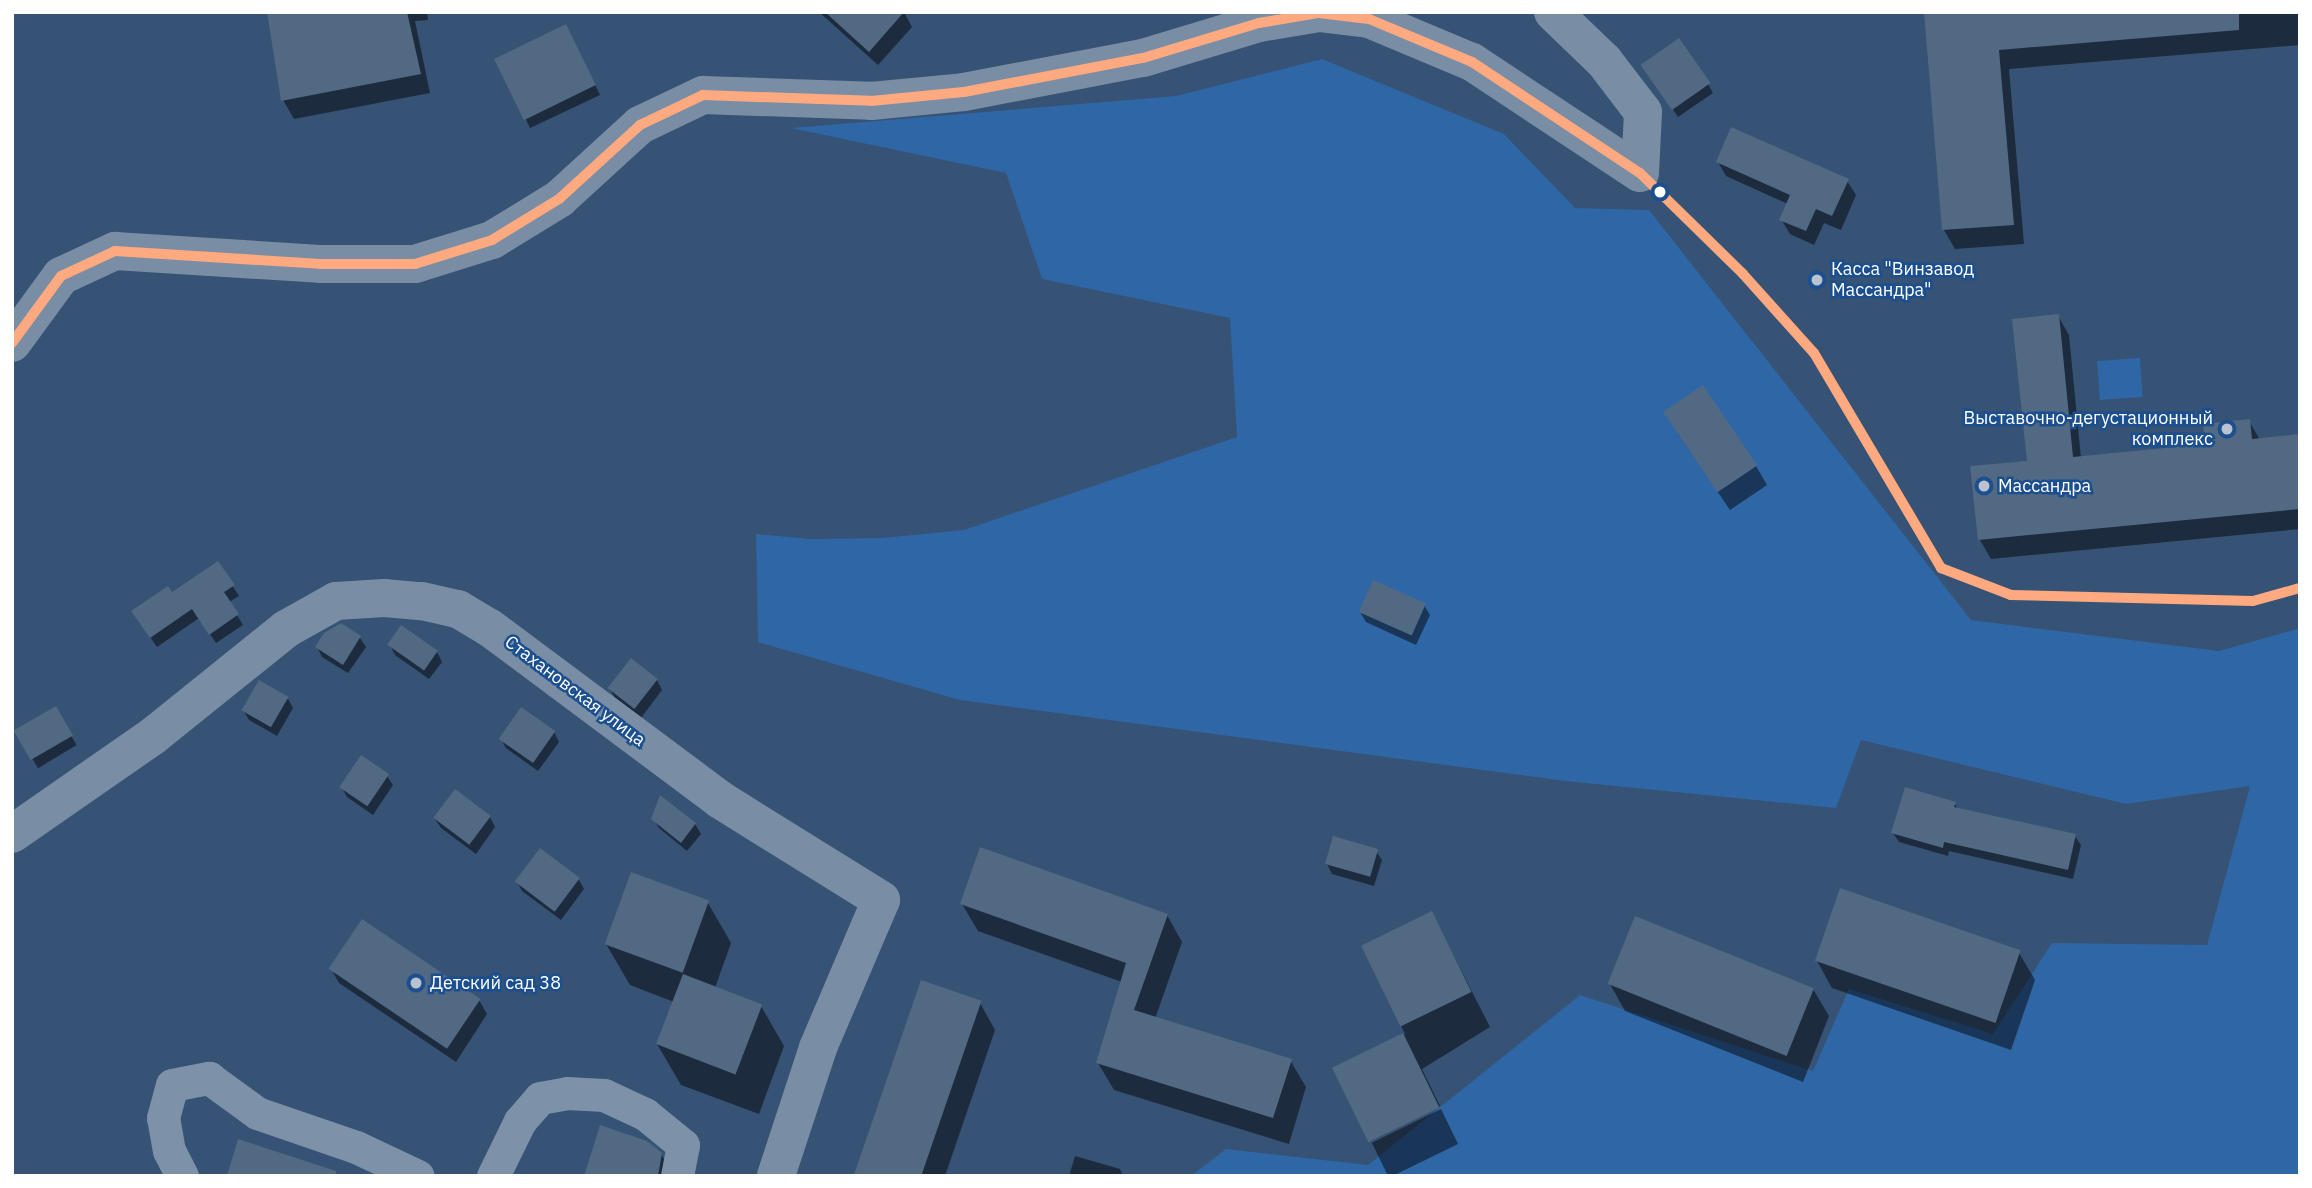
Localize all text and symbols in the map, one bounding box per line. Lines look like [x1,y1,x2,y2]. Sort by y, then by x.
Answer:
unlabelled marker [1653,185,1667,199]
place label: Касса "Винзавод Массандра" [1831,259,1974,302]
marker: Касса "Винзавод Массандра" [1809,272,1825,288]
place label: Выставочно-дегустационный комплекс [1963,408,2213,450]
marker: Выставочно-дегустационный комплекс [2219,421,2235,437]
place label: Массандра [1998,475,2091,497]
marker: Массандра [1976,478,1992,494]
street label: Стахановская улица [500,631,650,751]
place label: Детский сад 38 [430,972,561,994]
marker: Детский сад 38 [408,975,424,991]

